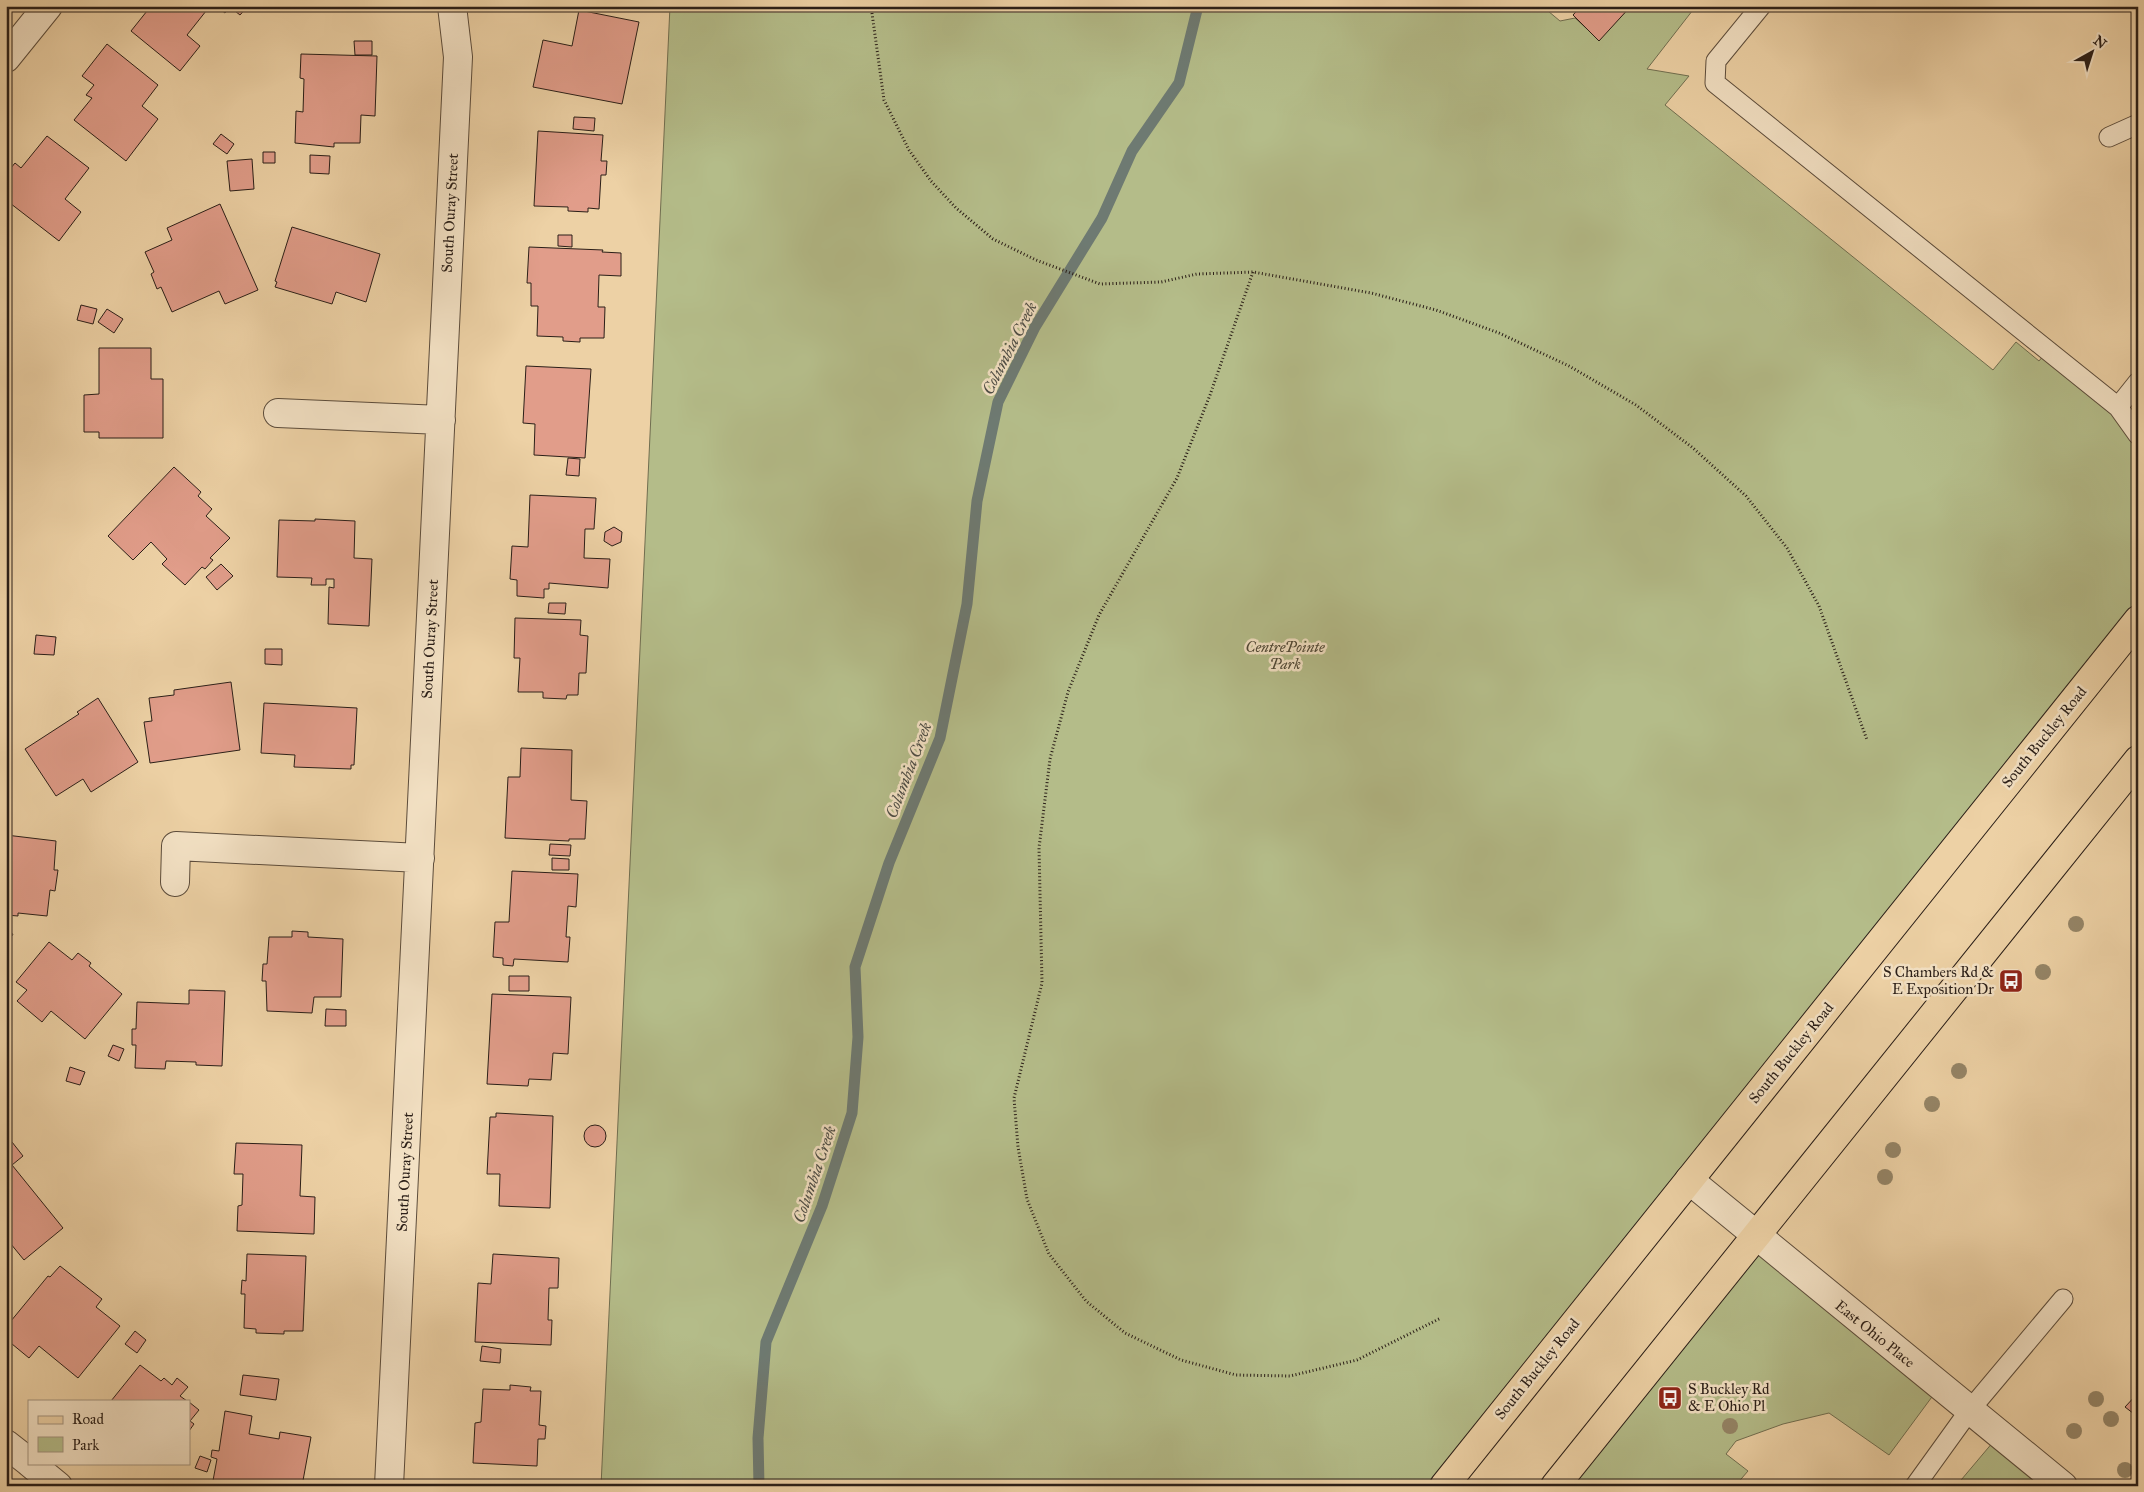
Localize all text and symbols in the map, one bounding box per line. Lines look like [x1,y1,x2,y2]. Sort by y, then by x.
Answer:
north arrow [2066,28,2116,78]
text: N [2090,32,2110,53]
street label: South Ouray Street [438,152,462,273]
water label: Columbia Creek [978,299,1041,398]
street label: South Ouray Street [418,578,442,699]
park label: CentrePointe Park [1246,638,1325,673]
street label: South Buckley Road [1998,682,2091,791]
water label: Columbia Creek [881,720,935,821]
place label: S Chambers Rd & E Exposition Dr [1883,963,1994,998]
bus stop icon: S Chambers Rd & E Exposition Dr [1998,968,2024,994]
street label: South Buckley Road [1745,998,1838,1107]
street label: South Ouray Street [393,1111,417,1232]
water label: Columbia Creek [789,1123,840,1225]
street label: East Ohio Place [1832,1296,1918,1372]
street label: South Buckley Road [1491,1314,1584,1423]
place label: S Buckley Rd & E Ohio Pl [1688,1380,1770,1415]
bus stop icon: S Buckley Rd & E Ohio Pl [1657,1385,1683,1411]
legend [28,1400,190,1464]
text: Road [72,1410,104,1428]
text: Park [72,1436,99,1454]

